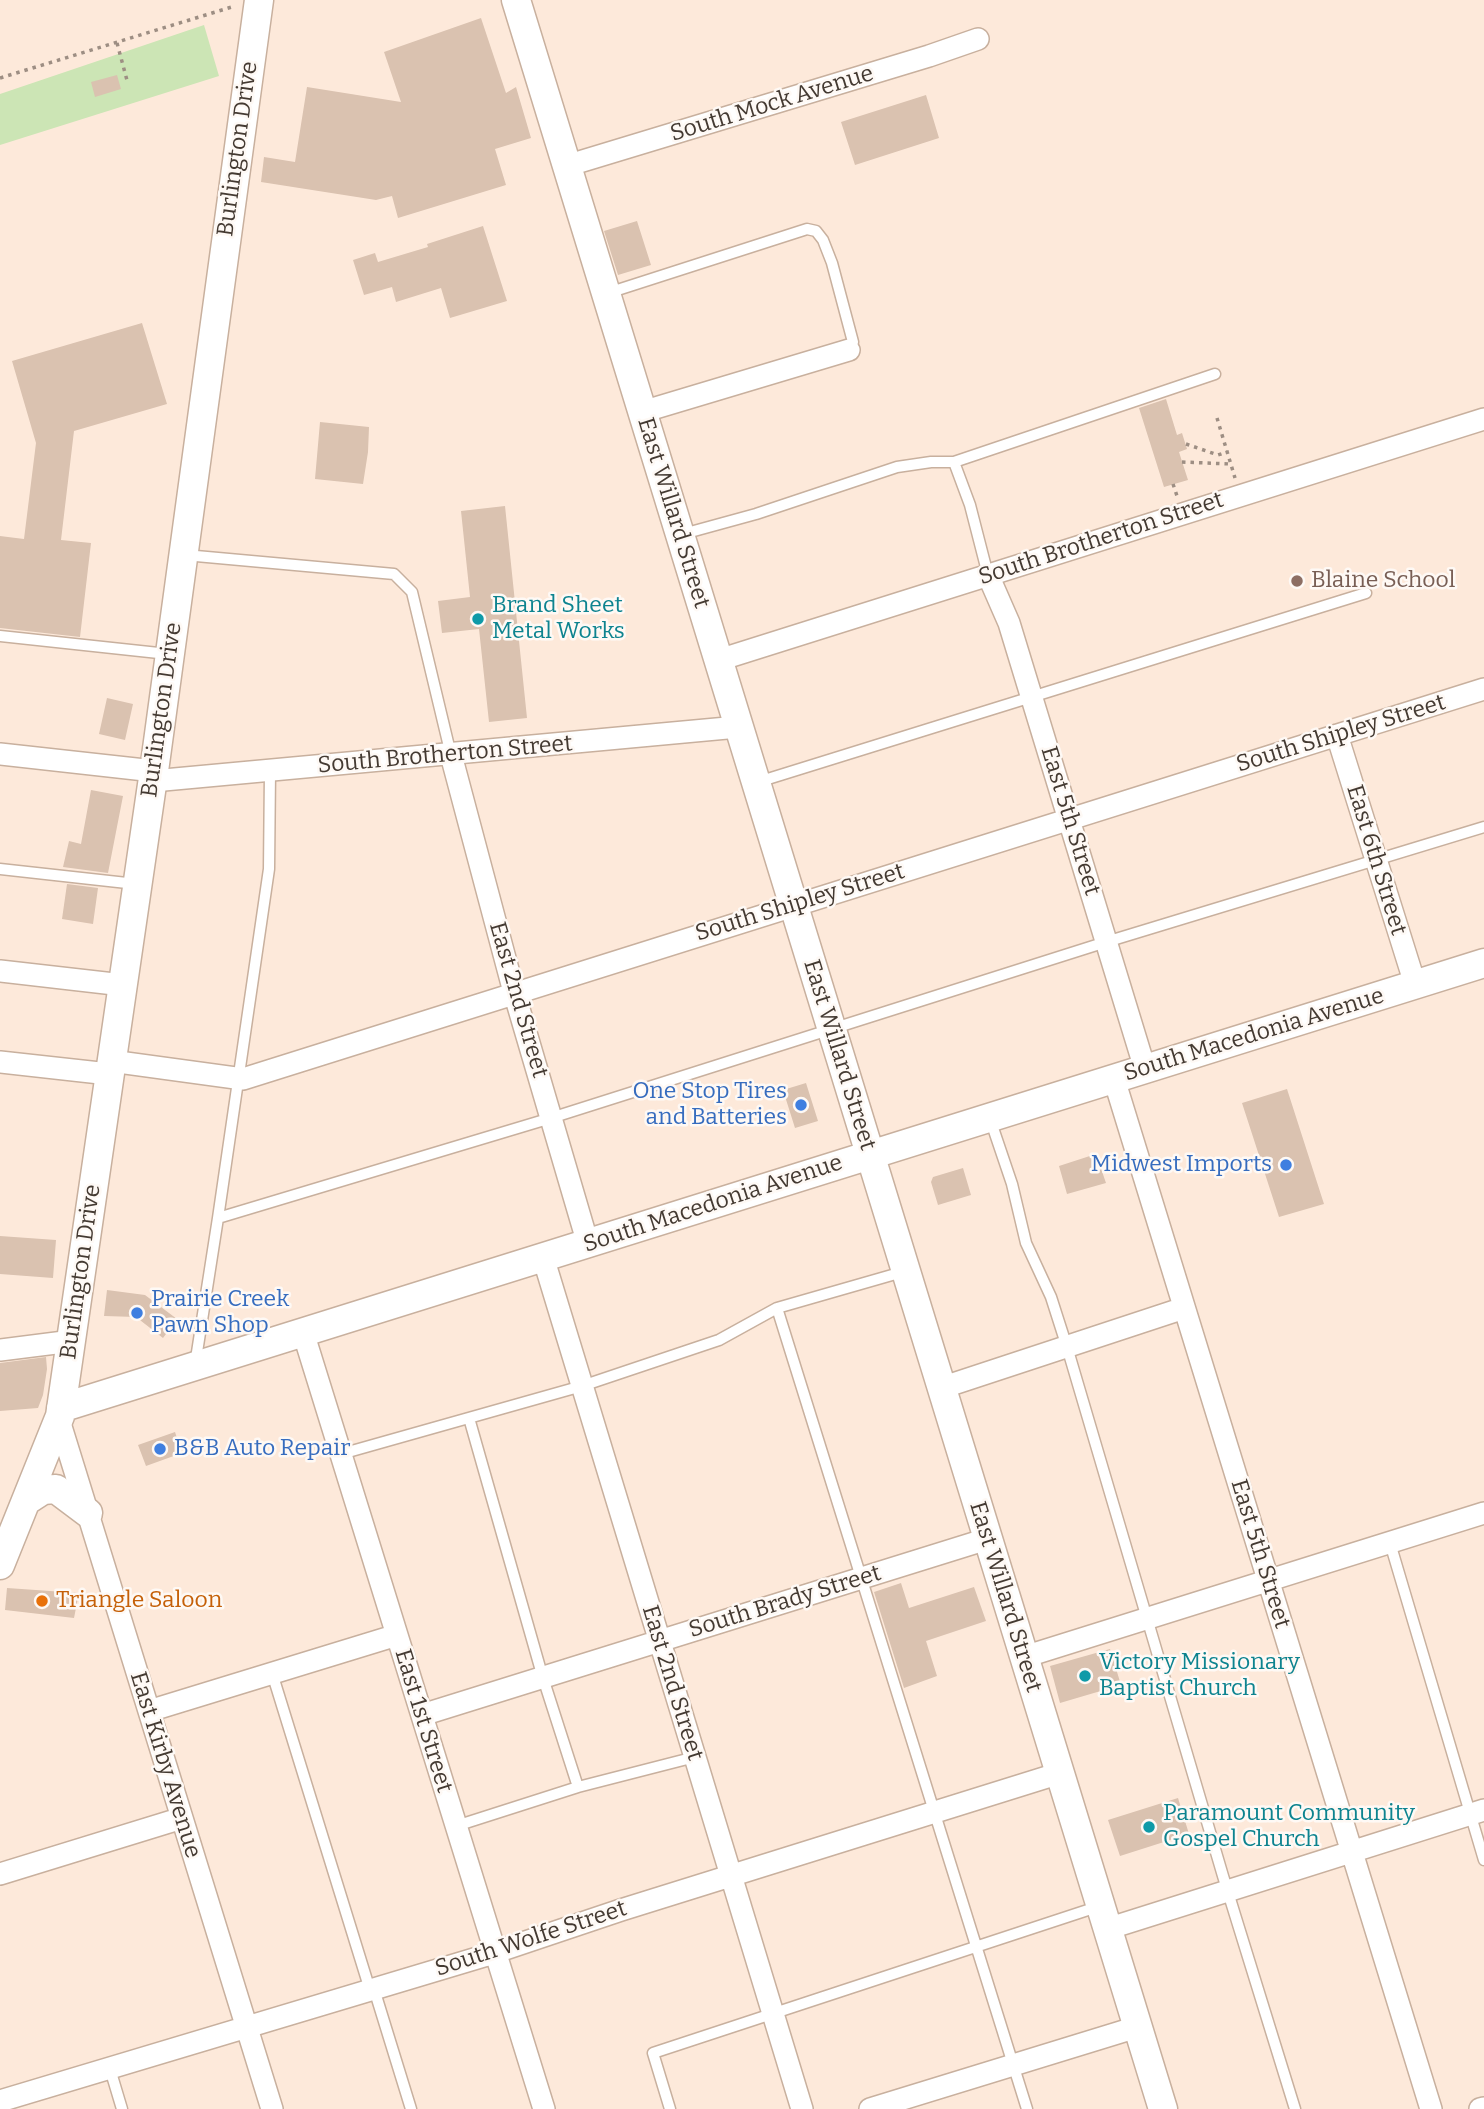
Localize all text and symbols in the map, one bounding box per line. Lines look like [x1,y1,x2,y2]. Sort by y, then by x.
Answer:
street label: Burlington Drive [212,60,264,238]
street label: South Mock Avenue [667,60,877,148]
street label: East Willard Street [631,414,715,612]
street label: South Brotherton Street [975,486,1227,592]
place label: Blaine School [1311,567,1455,595]
marker: Blaine School [1289,573,1305,589]
place label: Brand Sheet Metal Works [492,592,625,646]
marker: Brand Sheet Metal Works [470,611,486,627]
street label: Burlington Drive [136,621,188,799]
street label: South Shipley Street [1233,689,1449,779]
street label: South Brotherton Street [316,730,574,780]
street label: East 5th Street [1034,743,1106,899]
street label: East 6th Street [1340,781,1412,939]
street label: South Shipley Street [692,858,908,948]
street label: East 2nd Street [483,919,553,1081]
street label: East Willard Street [797,956,881,1154]
street label: South Macedonia Avenue [1121,982,1387,1088]
place label: One Stop Tires and Batteries [632,1078,787,1132]
marker: One Stop Tires and Batteries [793,1097,809,1113]
street label: South Macedonia Avenue [580,1149,846,1259]
place label: Midwest Imports [1091,1151,1272,1179]
marker: Midwest Imports [1278,1157,1294,1173]
street label: Burlington Drive [55,1183,107,1361]
place label: Prairie Creek Pawn Shop [151,1286,289,1340]
marker: Prairie Creek Pawn Shop [129,1305,145,1321]
place label: B&B Auto Repair [174,1435,350,1463]
marker: B&B Auto Repair [152,1441,168,1457]
street label: East 5th Street [1224,1476,1296,1632]
street label: East Willard Street [963,1498,1047,1696]
street label: South Brady Street [686,1560,884,1644]
place label: Triangle Saloon [56,1587,222,1615]
marker: Triangle Saloon [34,1593,50,1609]
street label: East 2nd Street [635,1602,709,1764]
street label: East 1st Street [388,1646,458,1796]
place label: Victory Missionary Baptist Church [1099,1649,1300,1703]
marker: Victory Missionary Baptist Church [1077,1668,1093,1684]
street label: East Kirby Avenue [124,1669,206,1861]
place label: Paramount Community Gospel Church [1163,1800,1415,1854]
marker: Paramount Community Gospel Church [1141,1819,1157,1835]
street label: South Wolfe Street [432,1895,630,1983]

